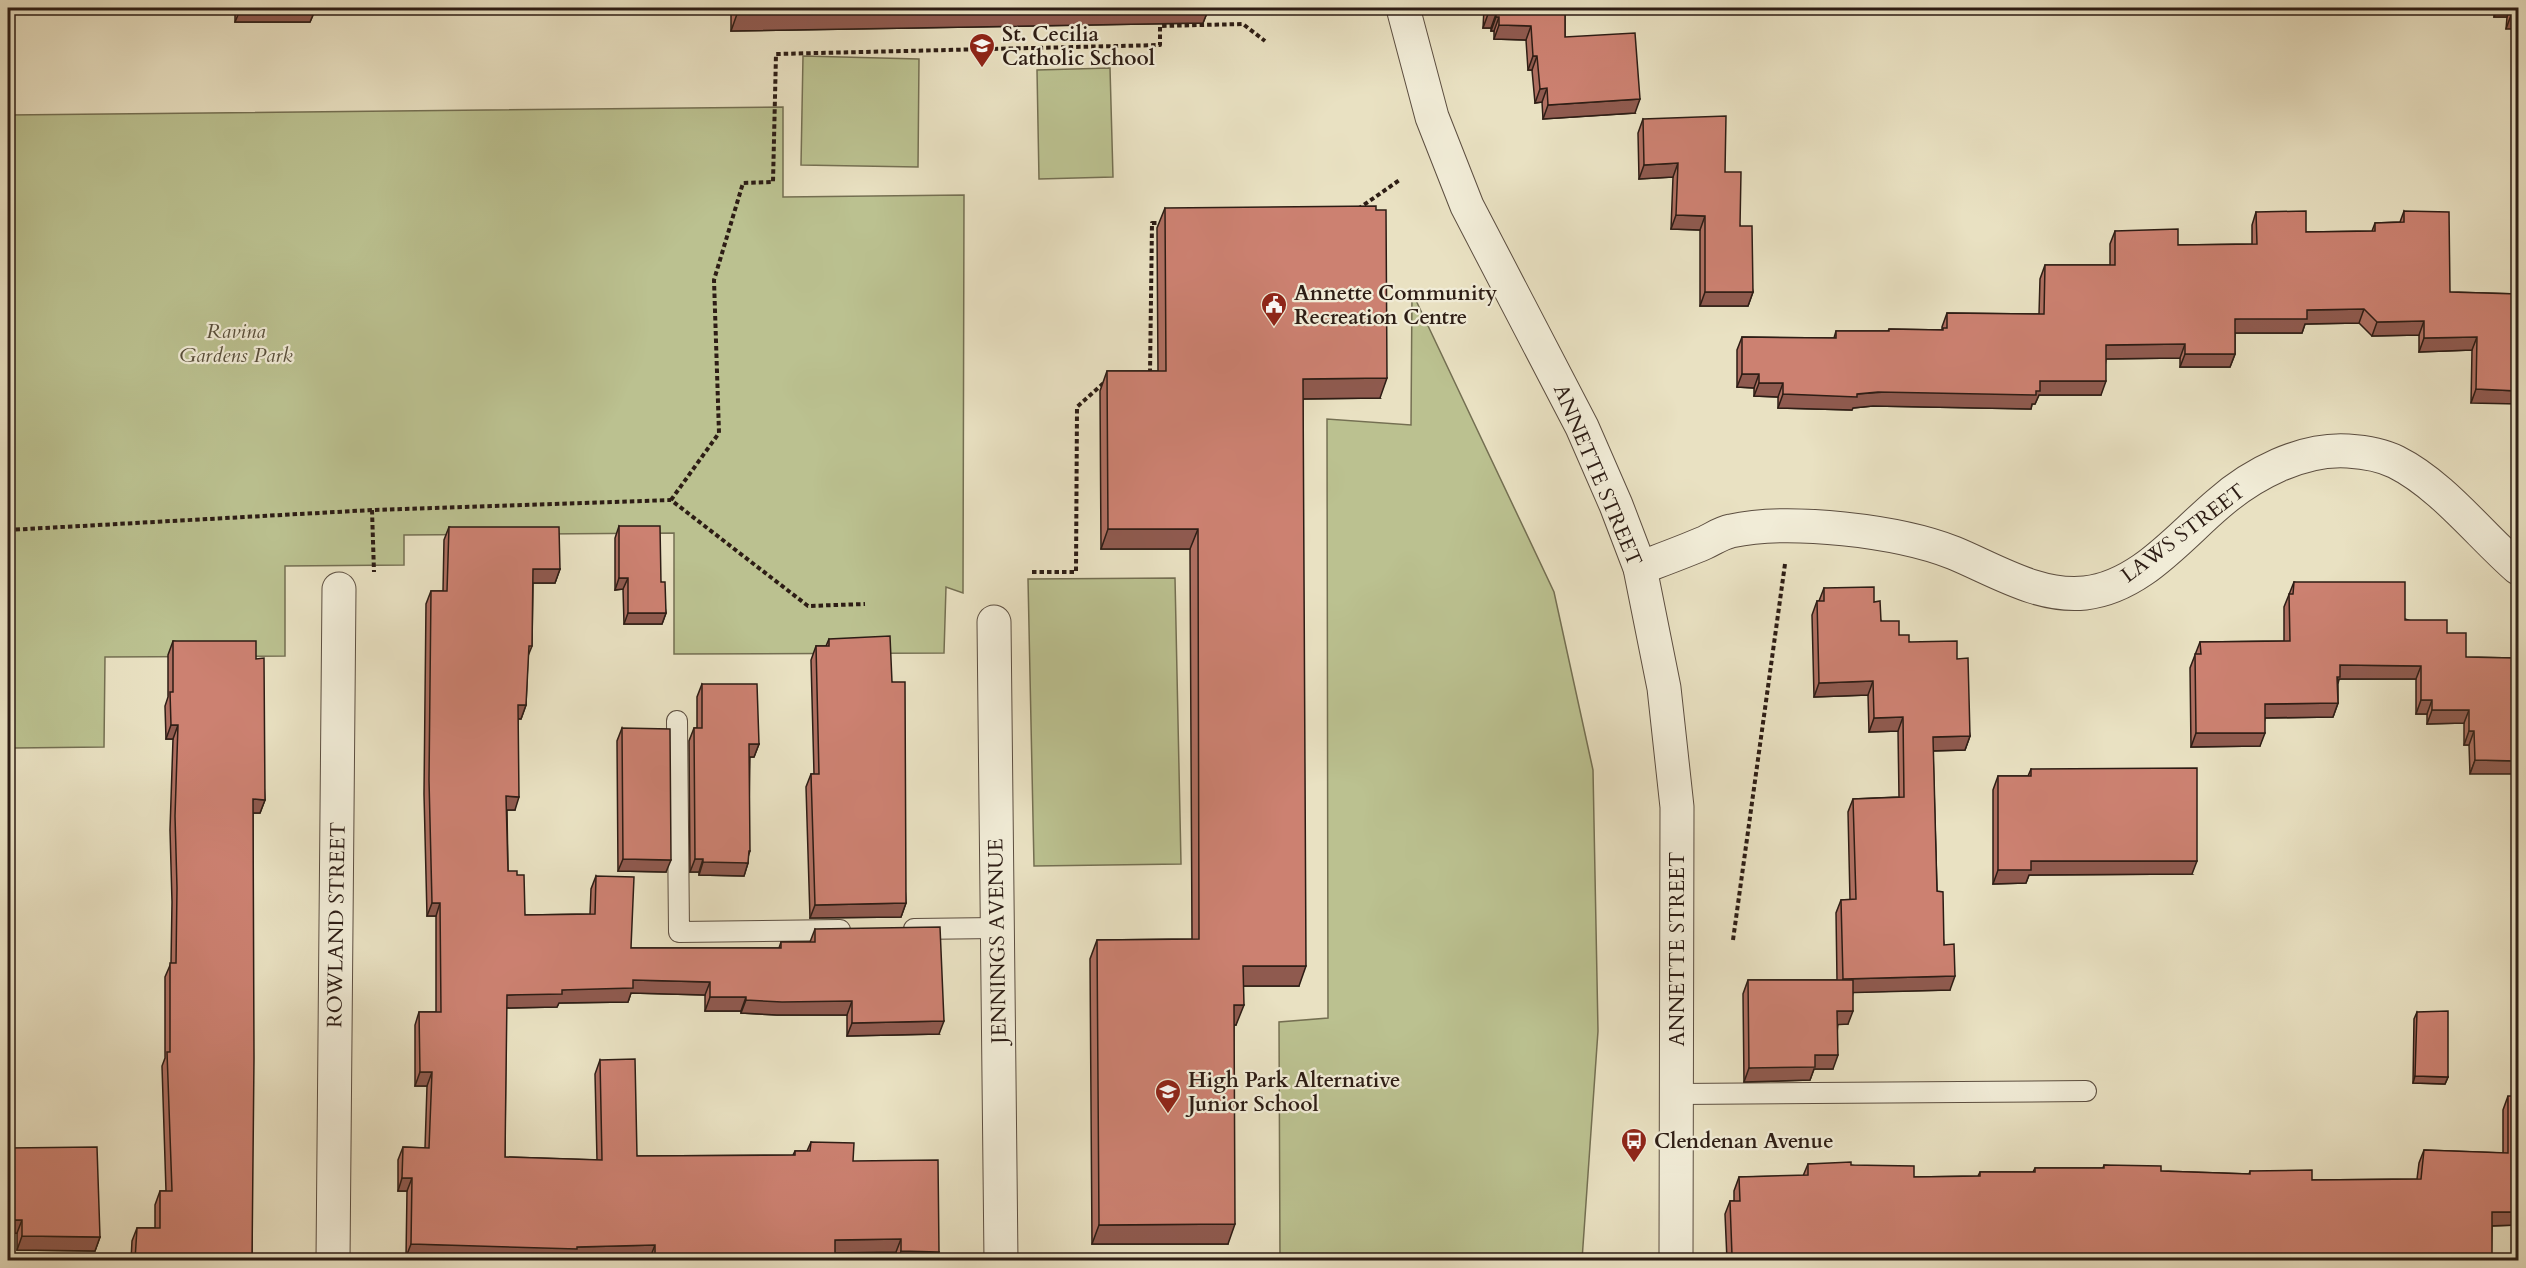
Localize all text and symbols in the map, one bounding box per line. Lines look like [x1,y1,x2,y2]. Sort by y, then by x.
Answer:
place label: St. Cecilia Catholic School [1002,20,1155,73]
school or university icon: St. Cecilia Catholic School [967,31,997,69]
place label: Annette Community Recreation Centre [1294,279,1497,332]
public building icon: Annette Community Recreation Centre [1259,290,1289,328]
park label: Ravina Gardens Park [179,317,293,370]
street label: ANNETTE STREET [1546,380,1649,571]
street label: LAWS STREET [2115,477,2251,590]
street label: ROWLAND STREET [320,822,353,1028]
street label: JENNINGS AVENUE [981,838,1014,1047]
street label: ANNETTE STREET [1663,852,1692,1046]
place label: High Park Alternative Junior School [1185,1066,1400,1119]
school or university icon: High Park Alternative Junior School [1153,1077,1183,1115]
bus stop icon: Clendenan Avenue [1619,1126,1649,1164]
place label: Clendenan Avenue [1654,1127,1834,1156]

